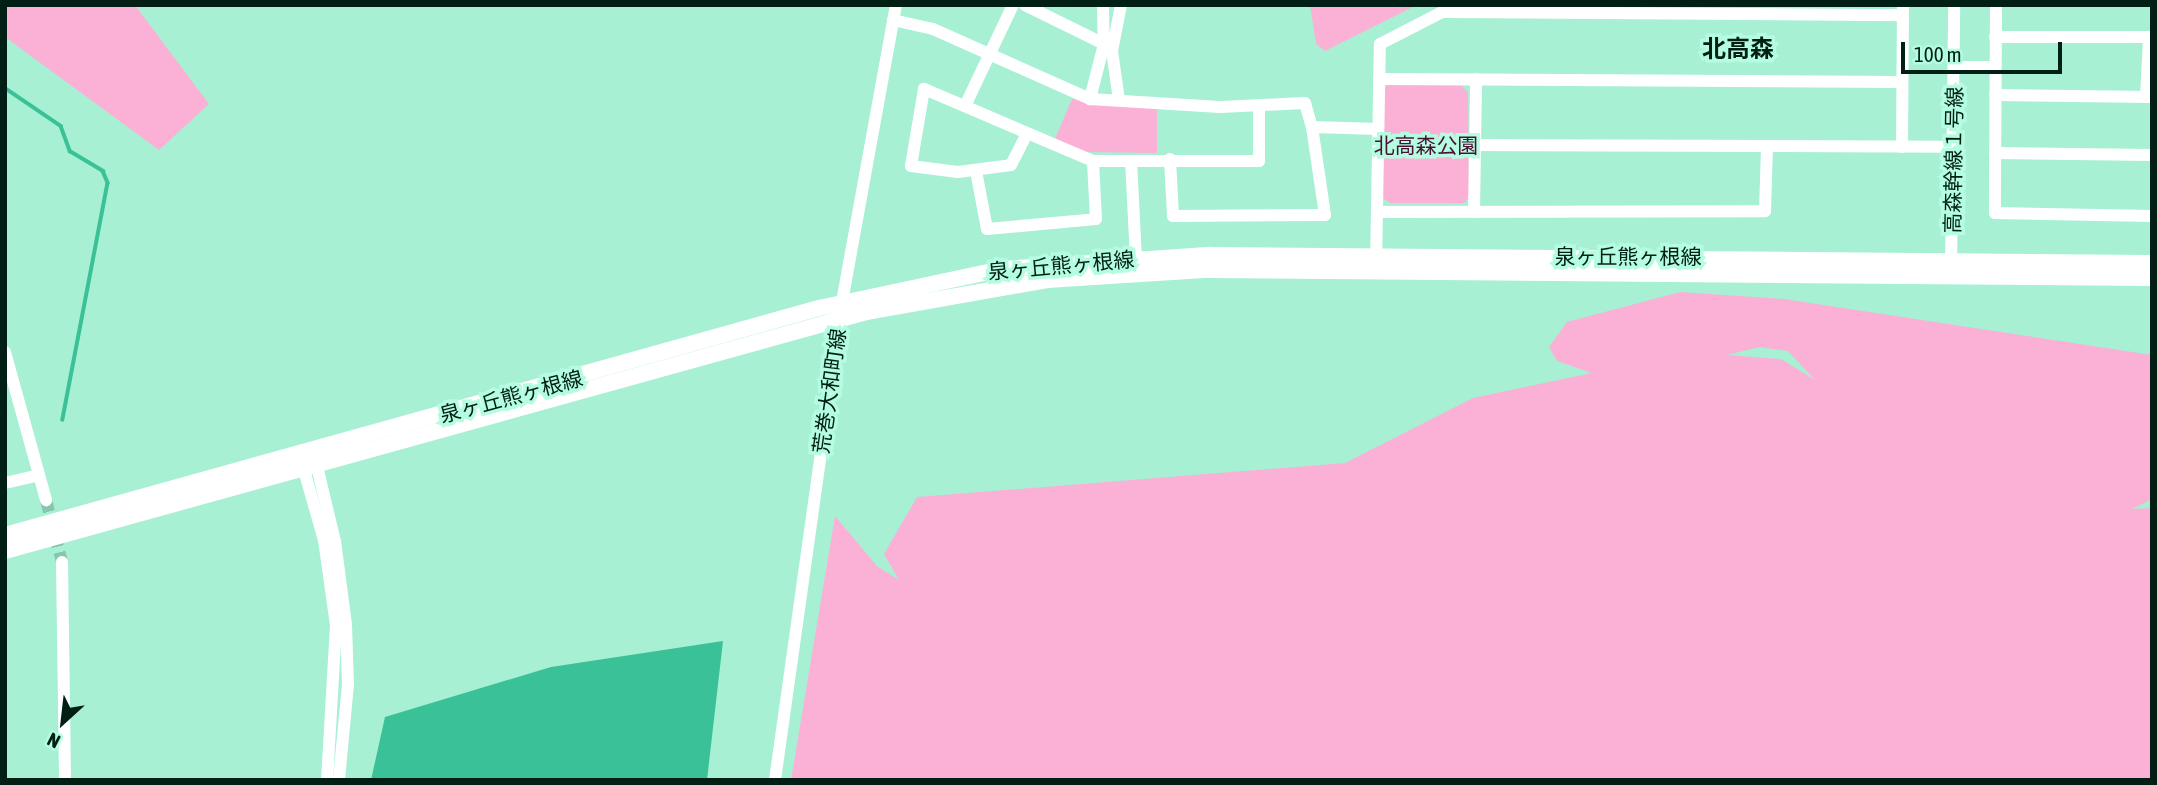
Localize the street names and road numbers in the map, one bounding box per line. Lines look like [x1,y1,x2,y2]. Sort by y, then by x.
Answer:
street label: 高森幹線１号線 [1939,86,1967,234]
street label: 泉ヶ丘熊ヶ根線 [1555,243,1701,269]
street label: 泉ヶ丘熊ヶ根線 [987,246,1135,284]
street label: 荒巻大和町線 [808,327,850,455]
street label: 泉ヶ丘熊ヶ根線 [437,365,585,427]

